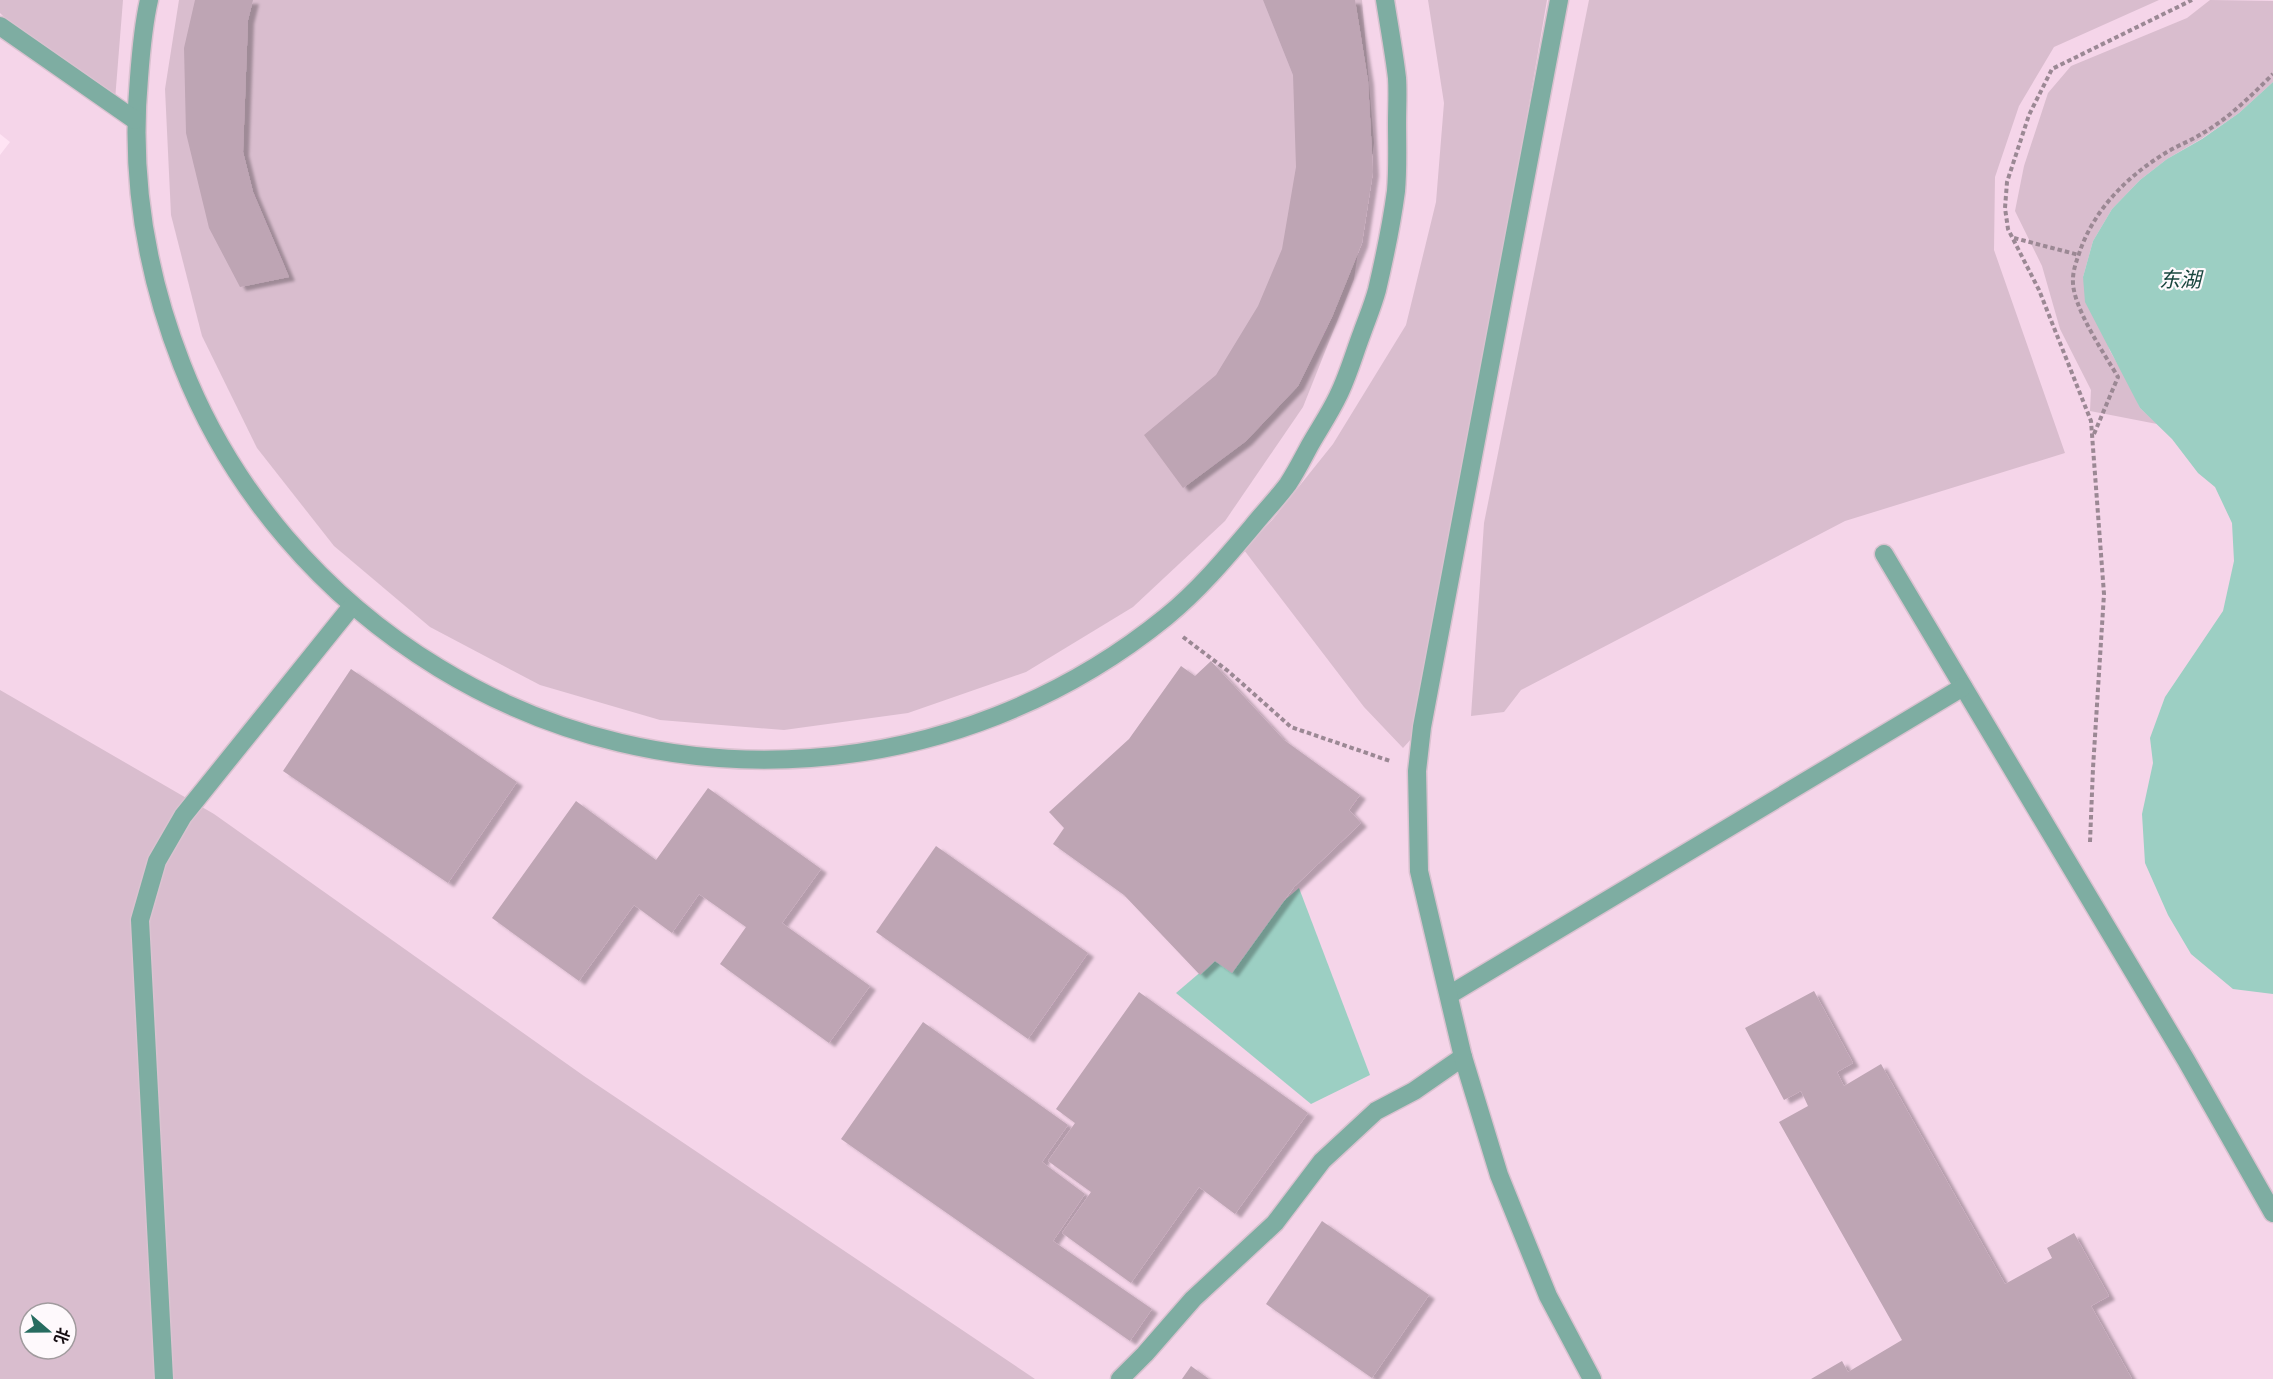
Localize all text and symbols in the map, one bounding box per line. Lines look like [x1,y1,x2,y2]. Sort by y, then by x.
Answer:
water label: 东湖 [2159,267,2204,291]
north arrow [18,1301,78,1361]
text: 北 [51,1326,73,1347]

